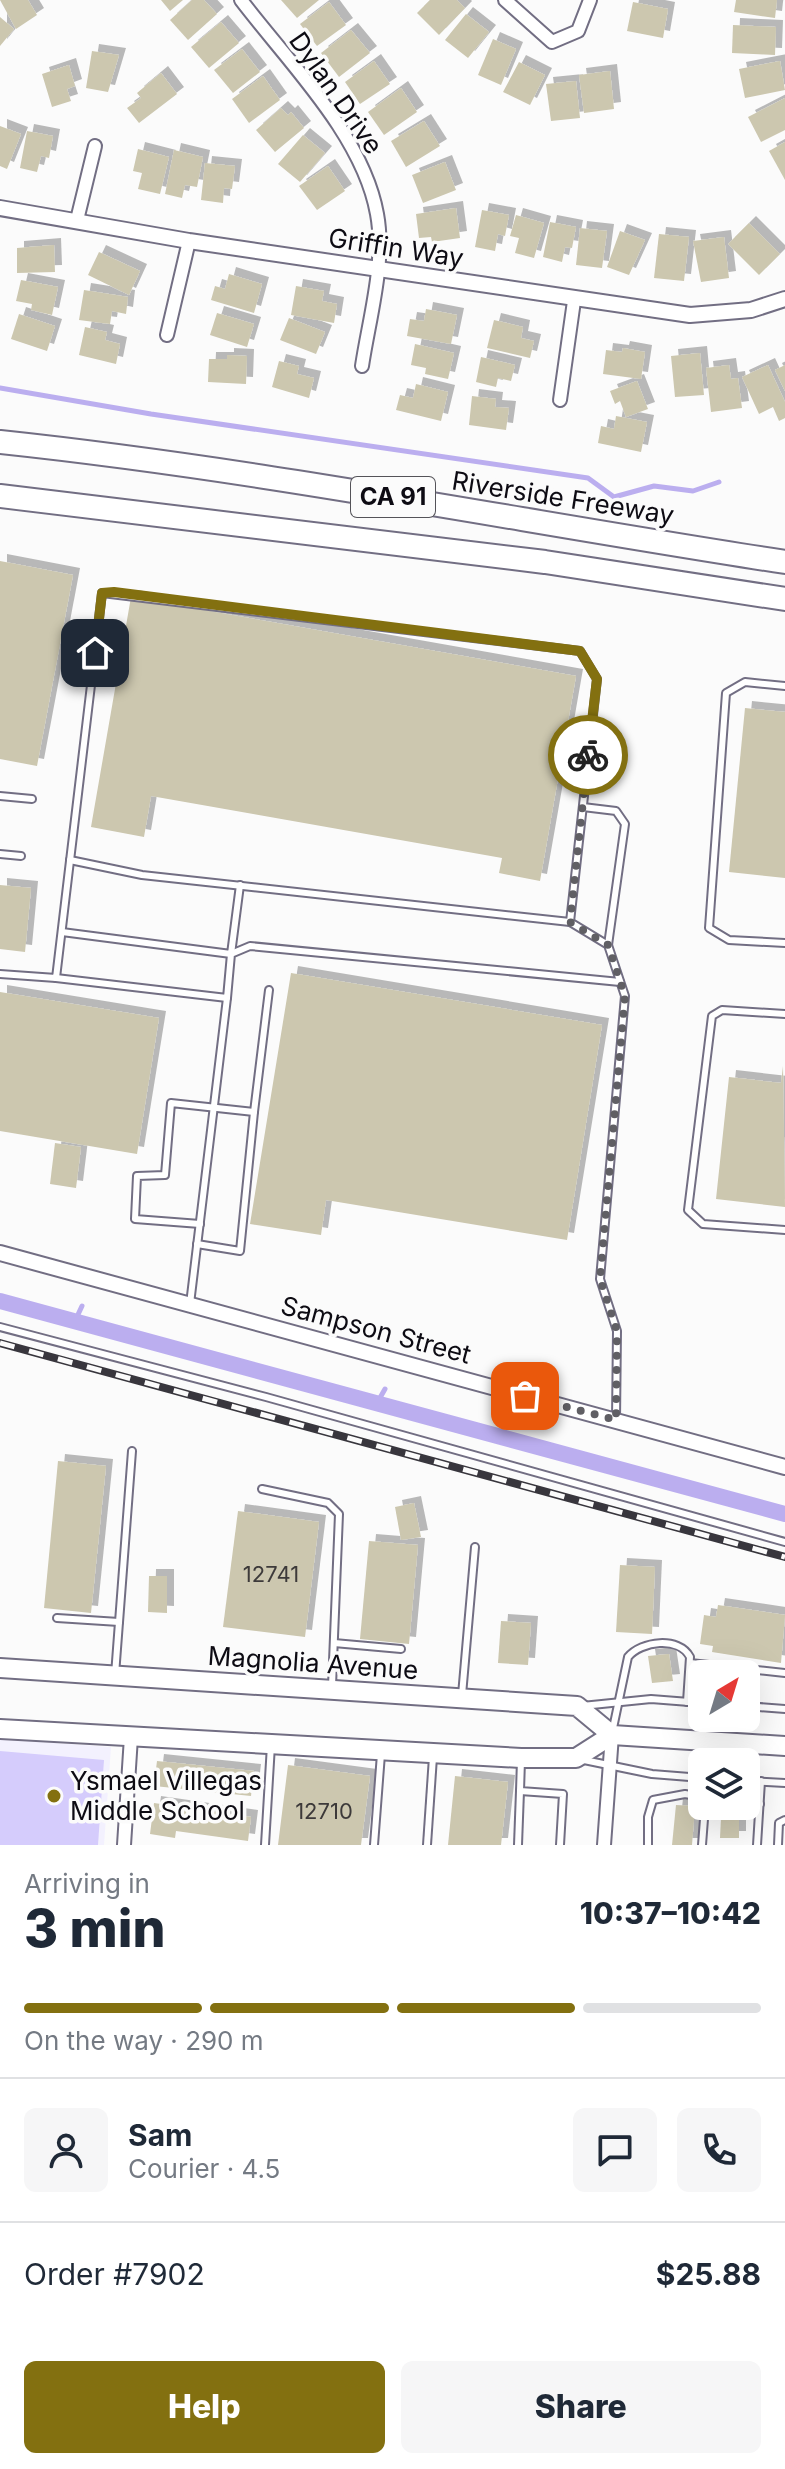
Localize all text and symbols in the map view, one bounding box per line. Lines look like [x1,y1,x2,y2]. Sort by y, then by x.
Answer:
street label: Dylan Drive [283,26,390,160]
street label: Griffin Way [326,222,466,273]
street label: Riverside Freeway [450,465,676,530]
road number: CA 91 [351,477,435,517]
pin [61,619,129,687]
icon: home [73,631,117,675]
courier [548,715,628,795]
icon: bike [566,733,610,777]
street label: Sampson Street [278,1289,474,1370]
pin [491,1362,559,1430]
icon: bag [503,1374,547,1418]
house number: 12741 [243,1561,299,1587]
street label: Magnolia Avenue [207,1640,419,1685]
north arrow [688,1660,760,1732]
map controls [688,1660,760,1820]
button: layers [688,1748,760,1820]
place label: Ysmael Villegas Middle School [70,1765,262,1826]
marker: Ysmael Villegas Middle School [45,1787,63,1805]
house number: 12710 [295,1798,353,1824]
text: Arriving in [24,1868,150,1899]
text: 10:37–10:42 [580,1895,761,1931]
text: 3 min [24,1897,166,1960]
text: On the way · 290 m [24,2025,264,2056]
button: person [24,2108,108,2192]
button: chat [573,2108,657,2192]
button: phone [677,2108,761,2192]
text: Sam [128,2117,192,2153]
text: Courier · 4.5 [128,2153,280,2184]
text: Order #7902 [24,2256,205,2292]
text: $25.88 [656,2256,761,2292]
button: Help [24,2361,385,2453]
button: Share [401,2361,761,2453]

